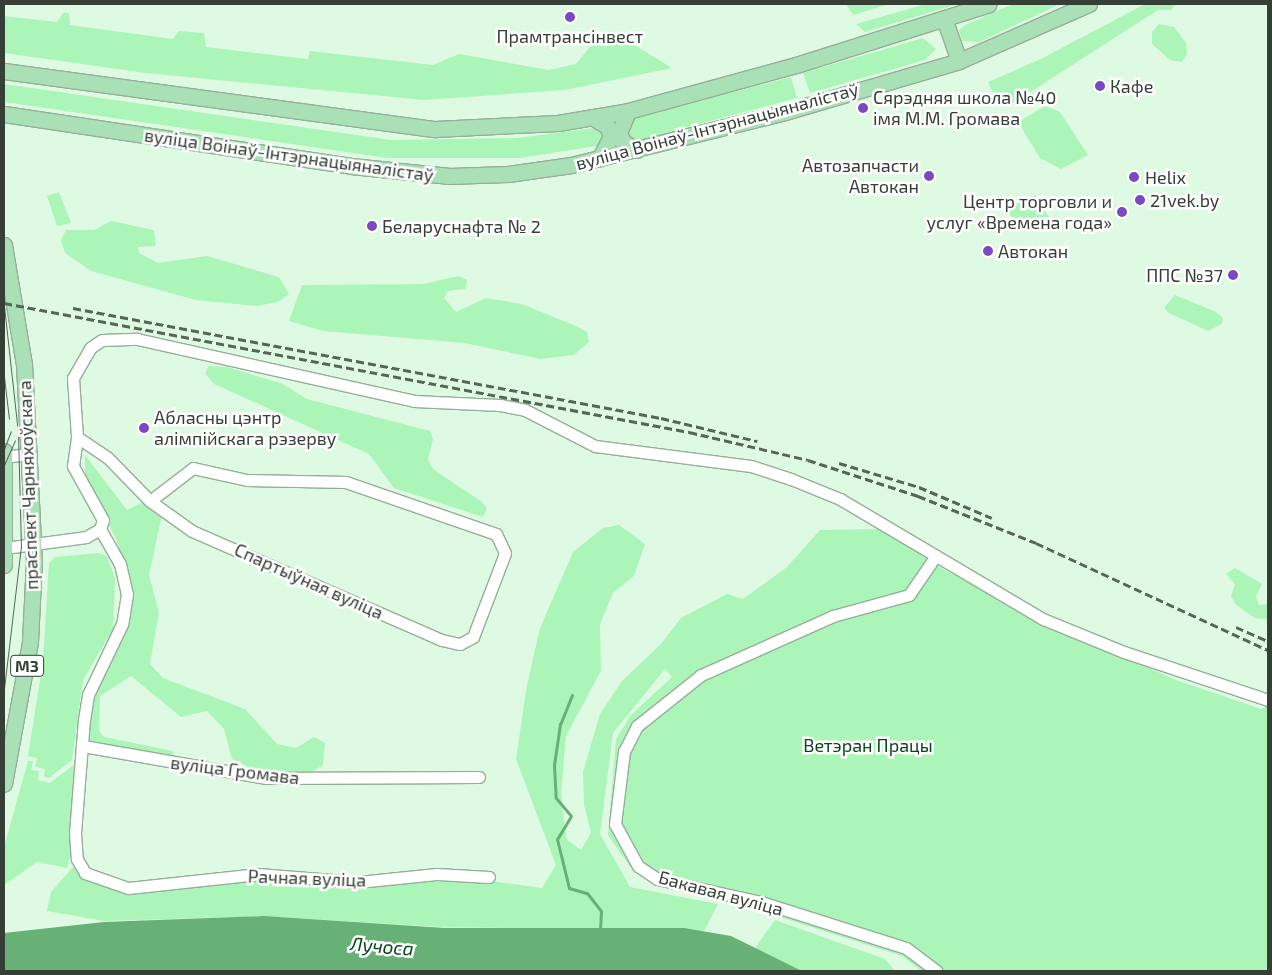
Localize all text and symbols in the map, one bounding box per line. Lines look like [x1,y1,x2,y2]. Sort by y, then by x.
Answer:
marker: Прамтрансінвест [564,11,576,23]
place label: Прамтрансінвест [497,25,643,47]
place label: Кафе [1110,75,1153,97]
street label: вуліца Воінаў-Інтэрнацыяналістаў [573,78,861,174]
marker: Кафе [1094,80,1106,92]
place label: Сярэдняя школа №40 імя М.М. Громава [873,87,1056,130]
marker: Сярэдняя школа №40 імя М.М. Громава [857,102,869,114]
street label: вуліца Воінаў-Інтэрнацыяналістаў [143,124,435,186]
place label: Автозапчасти Автокан [802,155,919,198]
place label: Helix [1145,166,1186,188]
marker: Автозапчасти Автокан [923,170,935,182]
marker: Helix [1127,170,1141,184]
place label: 21vek.by [1150,189,1219,211]
place label: Центр торговли и услуг «Времена года» [927,191,1112,233]
marker: 21vek.by [1134,194,1146,206]
marker: Центр торговли и услуг «Времена года» [1116,206,1128,218]
place label: Беларуснафта № 2 [382,215,541,237]
marker: Беларуснафта № 2 [366,220,378,232]
place label: Автокан [998,240,1068,262]
marker: Автокан [982,245,994,257]
place label: ППС №37 [1146,264,1223,286]
marker: ППС №37 [1227,269,1239,281]
street label: праспект Чарняхоўскага [14,380,42,590]
place label: Абласны цэнтр алімпійскага рэзерву [154,407,336,449]
marker: Абласны цэнтр алімпійскага рэзерву [138,422,150,434]
street label: Спартыўная вуліца [231,538,387,624]
road number: М3 [10,652,44,679]
park label: Ветэран Працы [803,734,933,756]
street label: вуліца Громава [169,751,301,789]
street label: Рачная вуліца [247,865,367,891]
street label: Бакавая вуліца [656,866,786,920]
water label: Лучоса [349,932,415,960]

